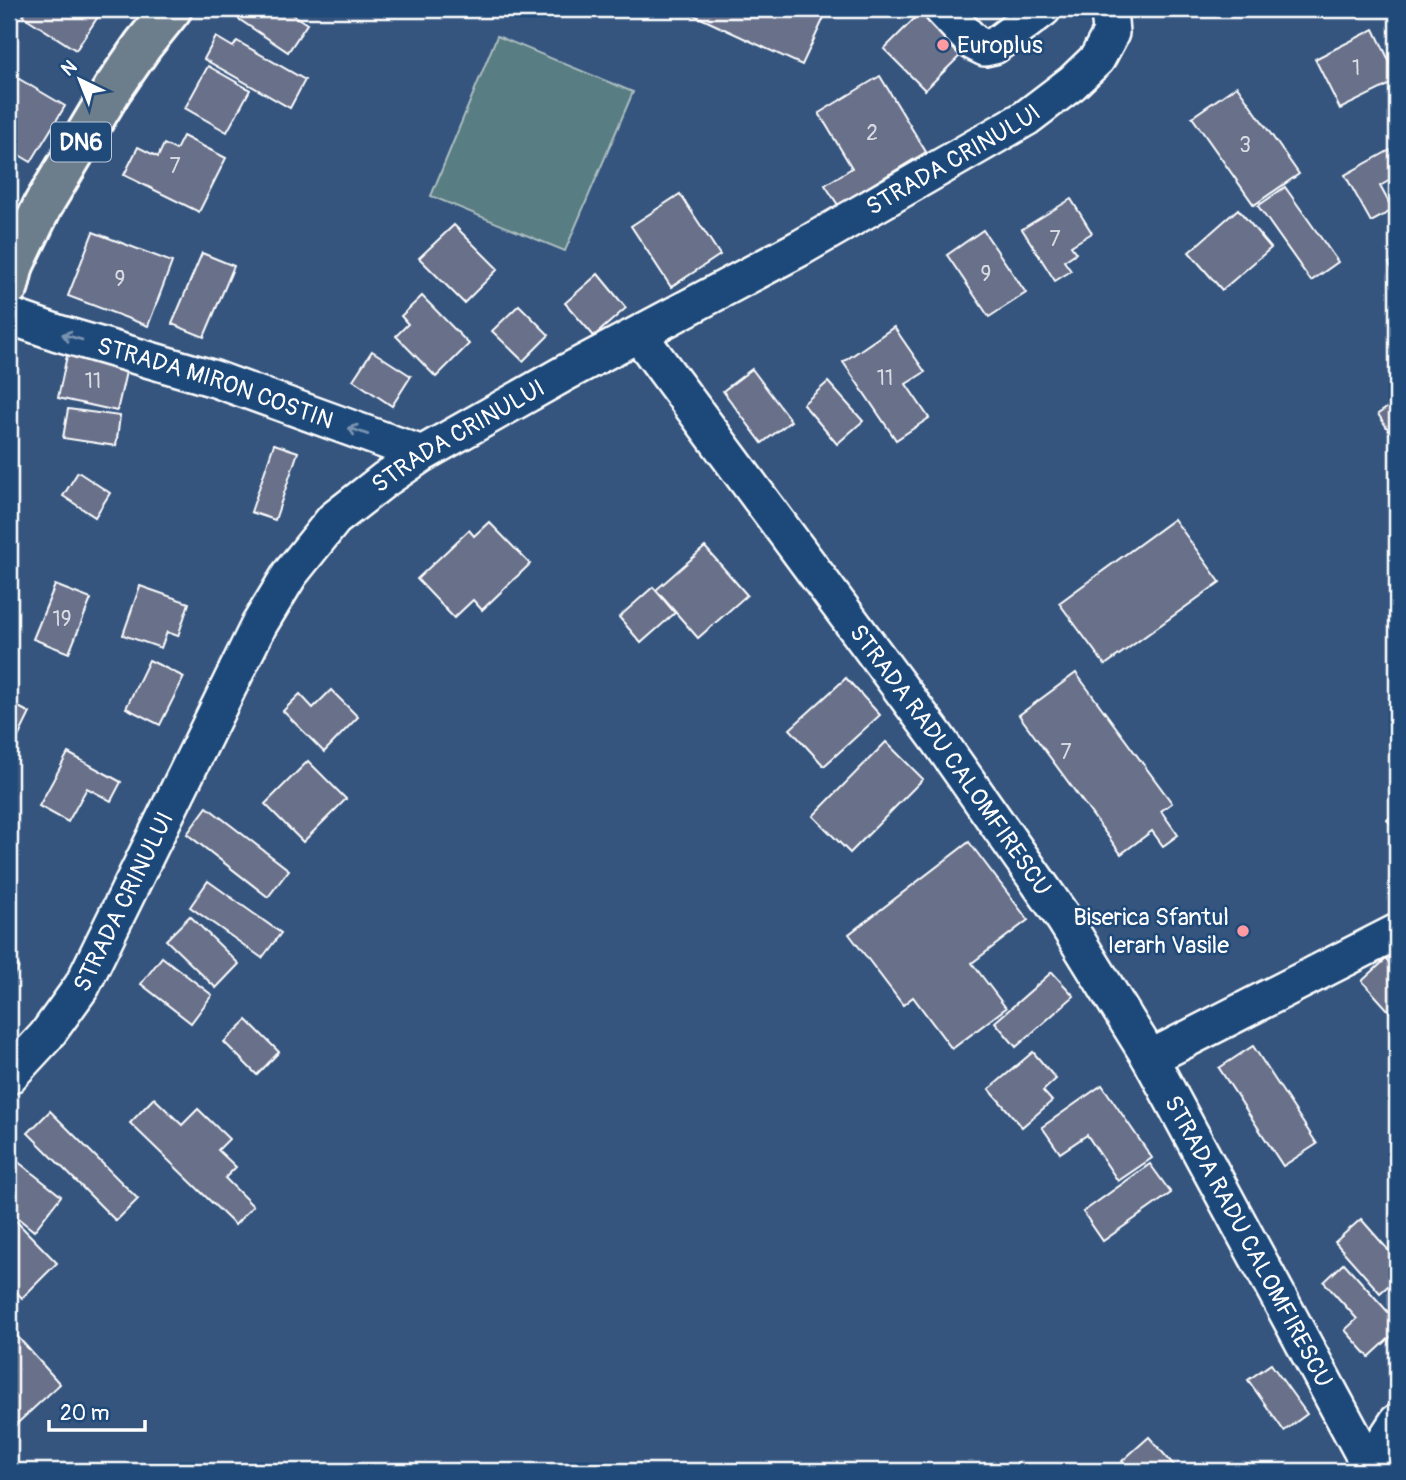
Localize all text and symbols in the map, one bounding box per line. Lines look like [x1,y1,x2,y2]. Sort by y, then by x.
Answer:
place label: Europlus [957,31,1043,60]
marker: Europlus [935,37,951,53]
north arrow [46,46,116,116]
text: N [56,55,82,81]
house number: 1 [1352,55,1360,82]
street label: STRADA CRINULUI [861,98,1046,222]
house number: 2 [866,120,878,147]
road number: DN6 [51,122,111,162]
house number: 3 [1239,132,1251,159]
house number: 7 [169,153,181,180]
house number: 7 [1049,226,1061,253]
house number: 9 [981,261,991,288]
house number: 9 [115,266,125,293]
one-way arrow [61,330,83,343]
street label: STRADA MIRON COSTIN [94,331,337,435]
house number: 11 [877,365,893,392]
house number: 11 [85,368,101,395]
street label: STRADA CRINULUI [366,373,550,499]
one-way arrow [347,423,369,436]
house number: 19 [52,606,72,633]
street label: STRADA RADU CALOMFIRESCU [844,619,1058,901]
house number: 7 [1060,739,1072,766]
street label: STRADA CRINULUI [67,807,180,996]
place label: Biserica Sfantul Ierarh Vasile [1073,903,1229,960]
marker: Biserica Sfantul Ierarh Vasile [1235,923,1251,939]
street label: STRADA RADU CALOMFIRESCU [1158,1090,1339,1392]
scale bar [49,1389,145,1433]
text: 20 m [60,1400,109,1427]

